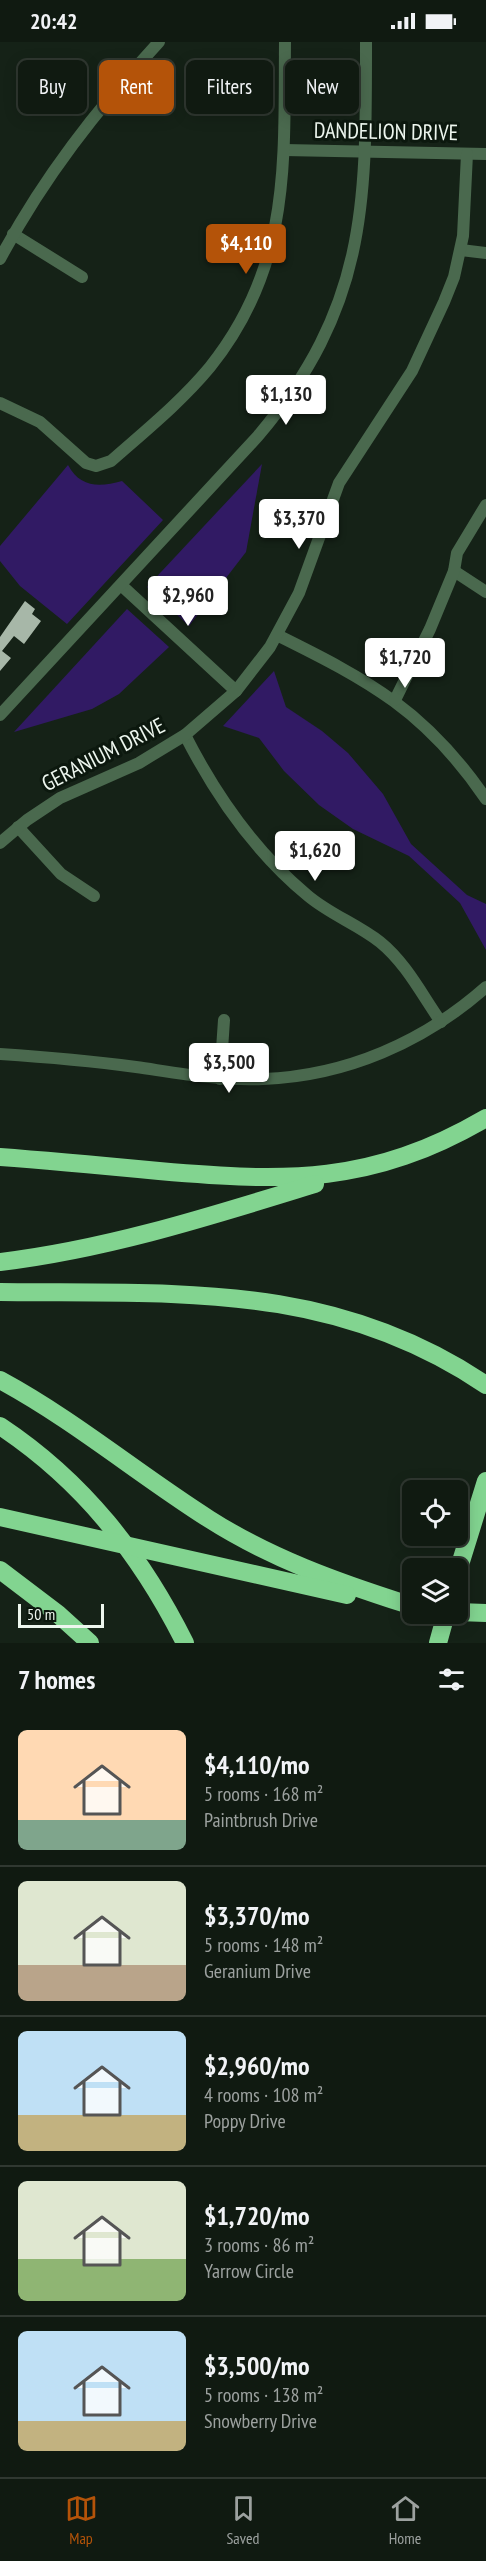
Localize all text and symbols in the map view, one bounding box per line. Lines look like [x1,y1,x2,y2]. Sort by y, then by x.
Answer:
text: 20:42 [30,7,78,35]
chip: Buy [18,60,87,114]
chip: Rent [99,60,174,114]
chip: Filters [186,60,273,114]
chip: New [285,60,359,114]
street label: DANDELION DRIVE [314,116,458,146]
pin: $4,110 [197,224,295,275]
text: $4,110 [220,230,272,256]
pin: $1,130 [237,375,335,426]
text: $1,130 [260,381,312,407]
pin: $3,370 [250,499,348,550]
text: $3,370 [273,505,325,531]
pin: $2,960 [139,576,237,627]
text: $2,960 [162,582,214,608]
pin: $1,720 [356,638,454,689]
text: $1,720 [379,644,431,670]
street label: GERANIUM DRIVE [37,711,169,797]
pin: $1,620 [266,831,364,882]
text: $1,620 [289,837,341,863]
pin: $3,500 [180,1043,278,1094]
text: $3,500 [203,1049,255,1075]
map controls [402,1480,468,1624]
button: locate [402,1480,468,1546]
button: layers [402,1558,468,1624]
scale bar [18,1601,104,1628]
text: 50 m [27,1604,55,1624]
text: 7 homes [18,1663,95,1696]
icon: filters [435,1663,468,1696]
text: $4,110/mo [204,1748,310,1781]
icon: home [66,1754,138,1826]
text: 5 rooms · 168 m² [204,1781,323,1807]
text: Paintbrush Drive [204,1807,318,1833]
text: $3,370/mo [204,1899,310,1932]
icon: home [66,1905,138,1977]
text: 5 rooms · 148 m² [204,1932,323,1958]
text: Geranium Drive [204,1958,311,1984]
text: $2,960/mo [204,2049,310,2082]
icon: home [66,2055,138,2127]
text: 4 rooms · 108 m² [204,2082,323,2108]
text: Poppy Drive [204,2108,286,2134]
text: $1,720/mo [204,2199,310,2232]
icon: home [66,2205,138,2277]
text: 3 rooms · 86 m² [204,2232,314,2258]
text: Yarrow Circle [204,2258,294,2284]
text: $3,500/mo [204,2349,310,2382]
icon: home [66,2355,138,2427]
text: 5 rooms · 138 m² [204,2382,323,2408]
text: Snowberry Drive [204,2408,317,2434]
tab: Map [65,2492,98,2548]
tab: Saved [227,2492,260,2548]
tab: Home [389,2492,422,2548]

